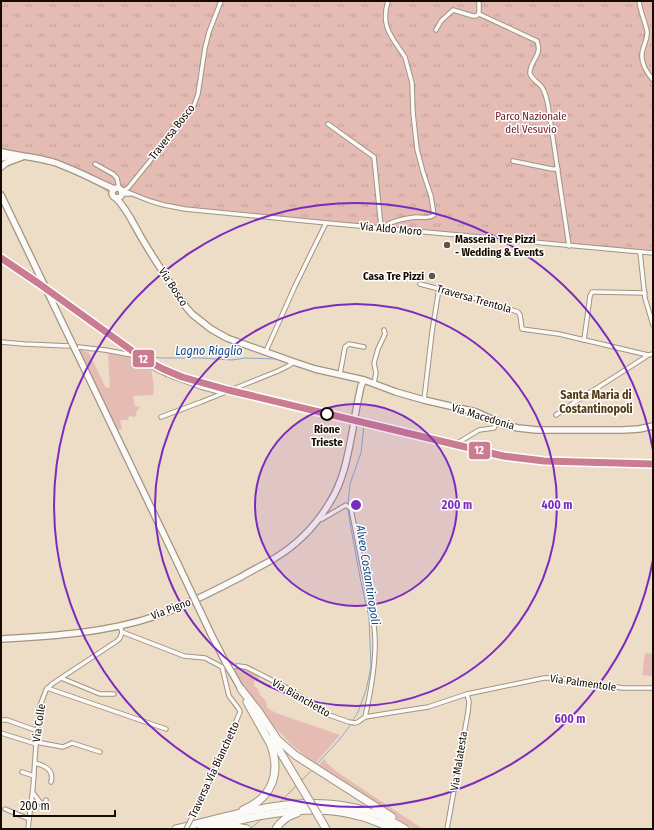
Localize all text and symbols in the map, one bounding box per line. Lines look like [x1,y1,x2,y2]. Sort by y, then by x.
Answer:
street label: Traversa Bosco [146,101,198,162]
park label: Parco Nazionale del Vesuvio [495,110,567,136]
street label: Via Aldo Moro [359,220,423,238]
place label: Masseria Tre Pizzi - Wedding & Events [455,233,544,259]
marker: Masseria Tre Pizzi - Wedding & Events [442,240,452,250]
street label: Via Bosco [156,265,190,309]
place label: Casa Tre Pizzi [363,270,424,283]
marker: Casa Tre Pizzi [427,271,437,281]
street label: Traversa Trentola [435,282,513,316]
water label: Lagno Riaglio [175,344,243,358]
line badge: 12 [132,349,155,368]
text: 12 [138,353,148,366]
district label: Santa Maria di Costantinopoli [559,388,633,416]
street label: Via Macedonia [450,401,516,433]
marker: Rione Trieste [320,407,334,421]
place label: Rione Trieste [311,423,343,449]
line badge: 12 [468,441,491,460]
text: 12 [474,444,484,457]
centre of rings [349,498,363,512]
text: 200 m [441,498,472,512]
text: 400 m [542,498,572,512]
water label: Alveo Costantinopoli [353,523,383,626]
street label: Via Pigno [149,595,193,623]
street label: Via Palmentole [549,672,617,694]
street label: Via Bianchetto [270,676,333,720]
street label: Via Colle [30,703,48,743]
text: 600 m [554,712,586,726]
street label: Traversa Via Bianchetto [186,719,242,820]
street label: Via Malatesta [448,730,470,792]
scale bar [14,792,115,818]
text: 200 m [20,799,50,813]

